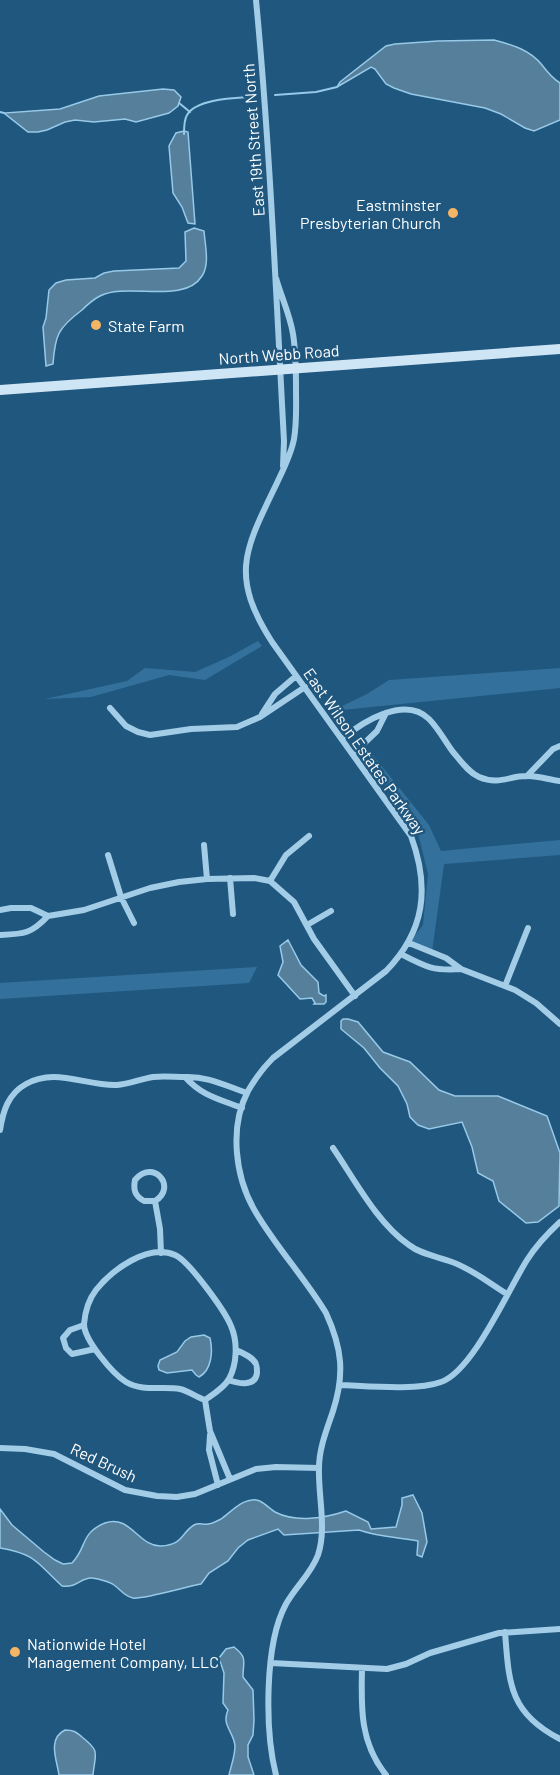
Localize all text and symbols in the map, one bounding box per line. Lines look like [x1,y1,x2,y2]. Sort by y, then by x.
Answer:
street label: East 19th Street North [238,63,268,217]
place label: Eastminster Presbyterian Church [300,195,441,232]
marker: Eastminster Presbyterian Church [446,206,460,220]
place label: State Farm [108,316,184,335]
marker: State Farm [89,318,103,332]
street label: North Webb Road [218,340,340,368]
street label: East Wilson Estates Parkway [300,664,430,838]
street label: Red Brush [68,1438,140,1486]
place label: Nationwide Hotel Management Company, LLC [27,1634,219,1671]
marker: Nationwide Hotel Management Company, LLC [8,1645,22,1659]

